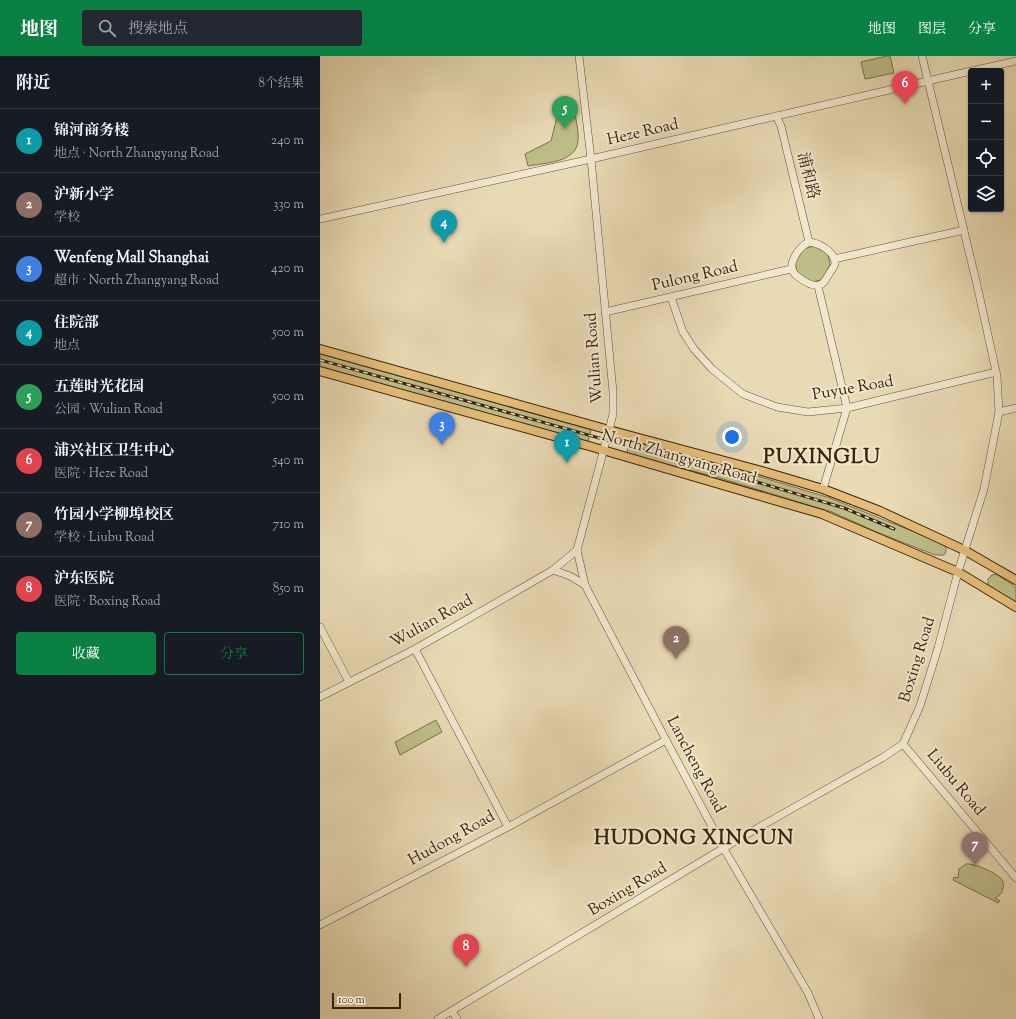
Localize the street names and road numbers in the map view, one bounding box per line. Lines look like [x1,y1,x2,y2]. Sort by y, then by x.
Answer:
street label: Heze Road [605,114,681,152]
street label: 浦和路 [790,150,824,202]
street label: Pulong Road [650,256,740,298]
street label: Wulian Road [580,312,610,404]
street label: Puyue Road [811,371,895,407]
street label: North Zhangyang Road [599,425,759,491]
street label: Wulian Road [387,590,477,654]
street label: Boxing Road [894,614,942,706]
street label: Lancheng Road [660,713,730,817]
street label: Liubu Road [920,745,990,821]
street label: Hudong Road [404,806,500,872]
street label: Boxing Road [584,857,672,923]

